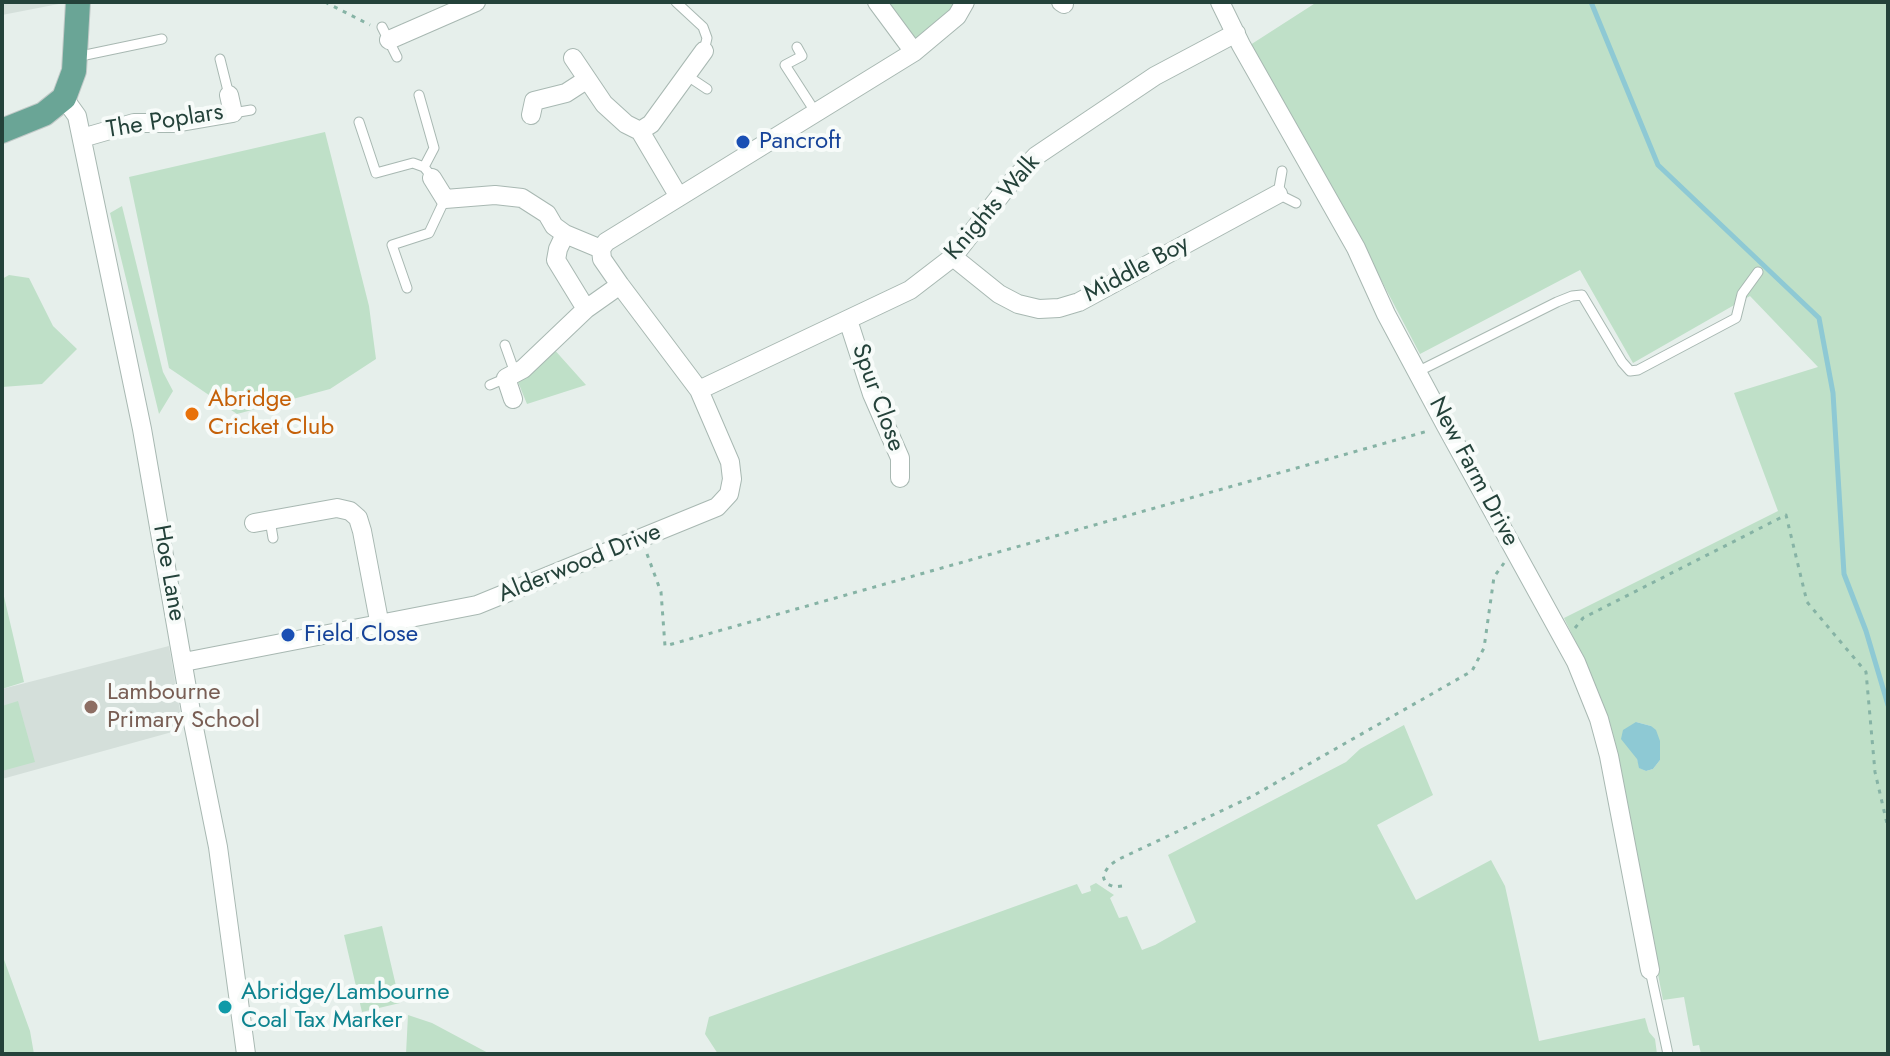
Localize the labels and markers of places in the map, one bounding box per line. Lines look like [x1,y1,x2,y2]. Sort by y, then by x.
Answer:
place label: Pancroft [759,128,841,156]
marker: Pancroft [734,133,752,151]
place label: Abridge Cricket Club [208,386,334,442]
marker: Abridge Cricket Club [183,405,201,423]
place label: Field Close [304,621,418,649]
marker: Field Close [279,626,297,644]
place label: Lambourne Primary School [107,679,260,735]
marker: Lambourne Primary School [82,698,100,716]
place label: Abridge/Lambourne Coal Tax Marker [241,979,450,1035]
marker: Abridge/Lambourne Coal Tax Marker [216,998,234,1016]

